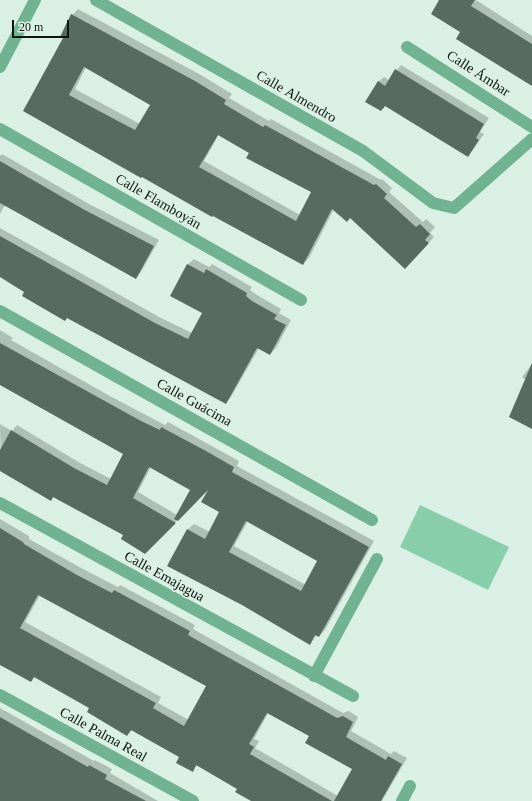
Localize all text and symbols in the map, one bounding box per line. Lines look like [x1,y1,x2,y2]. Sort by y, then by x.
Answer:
scale bar [14,12,71,38]
text: 20 m [19,20,43,34]
street label: Calle Ámbar [443,47,513,101]
street label: Calle Almendro [253,67,339,127]
street label: Calle Flamboyán [112,171,204,233]
street label: Calle Guácima [153,375,235,431]
street label: Calle Emajagua [121,548,207,606]
street label: Calle Palma Real [56,704,150,766]

